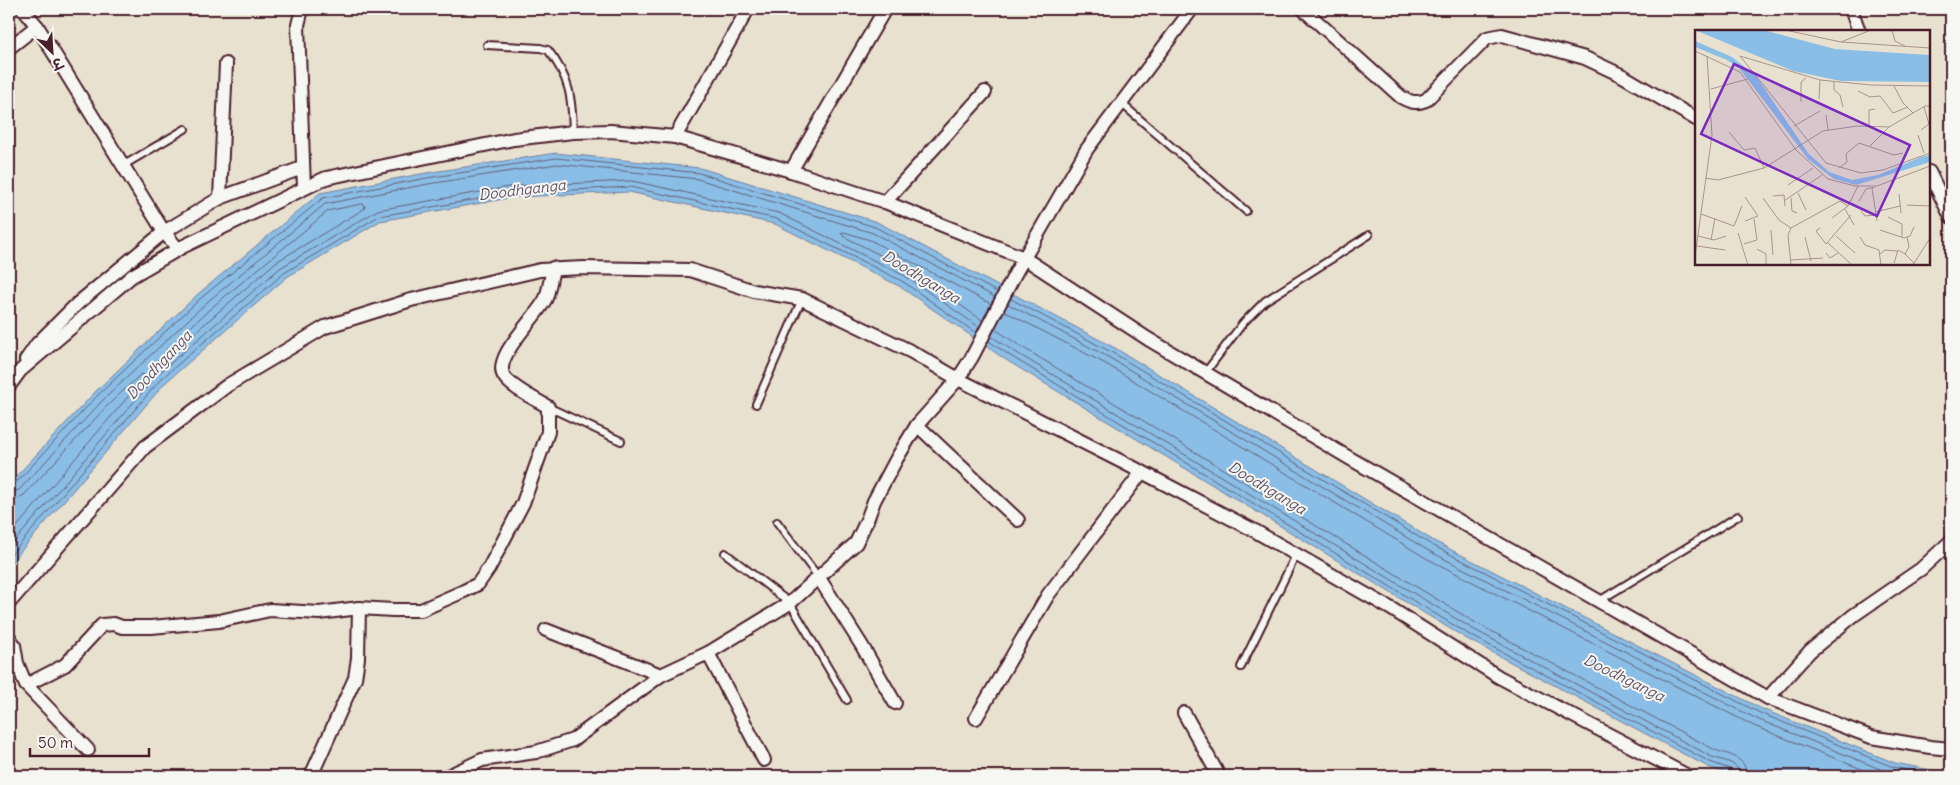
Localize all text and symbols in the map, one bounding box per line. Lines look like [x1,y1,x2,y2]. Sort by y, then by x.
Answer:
north arrow [28,28,78,78]
inset map [1695,30,1930,265]
text: उ [48,53,67,75]
water label: Doodhganga [477,175,568,204]
water label: Doodhganga [879,246,965,308]
water label: Doodhganga [122,325,196,403]
water label: Doodhganga [1225,457,1311,519]
water label: Doodhganga [1581,650,1669,706]
scale bar [30,725,149,757]
text: 50 m [38,733,73,752]

